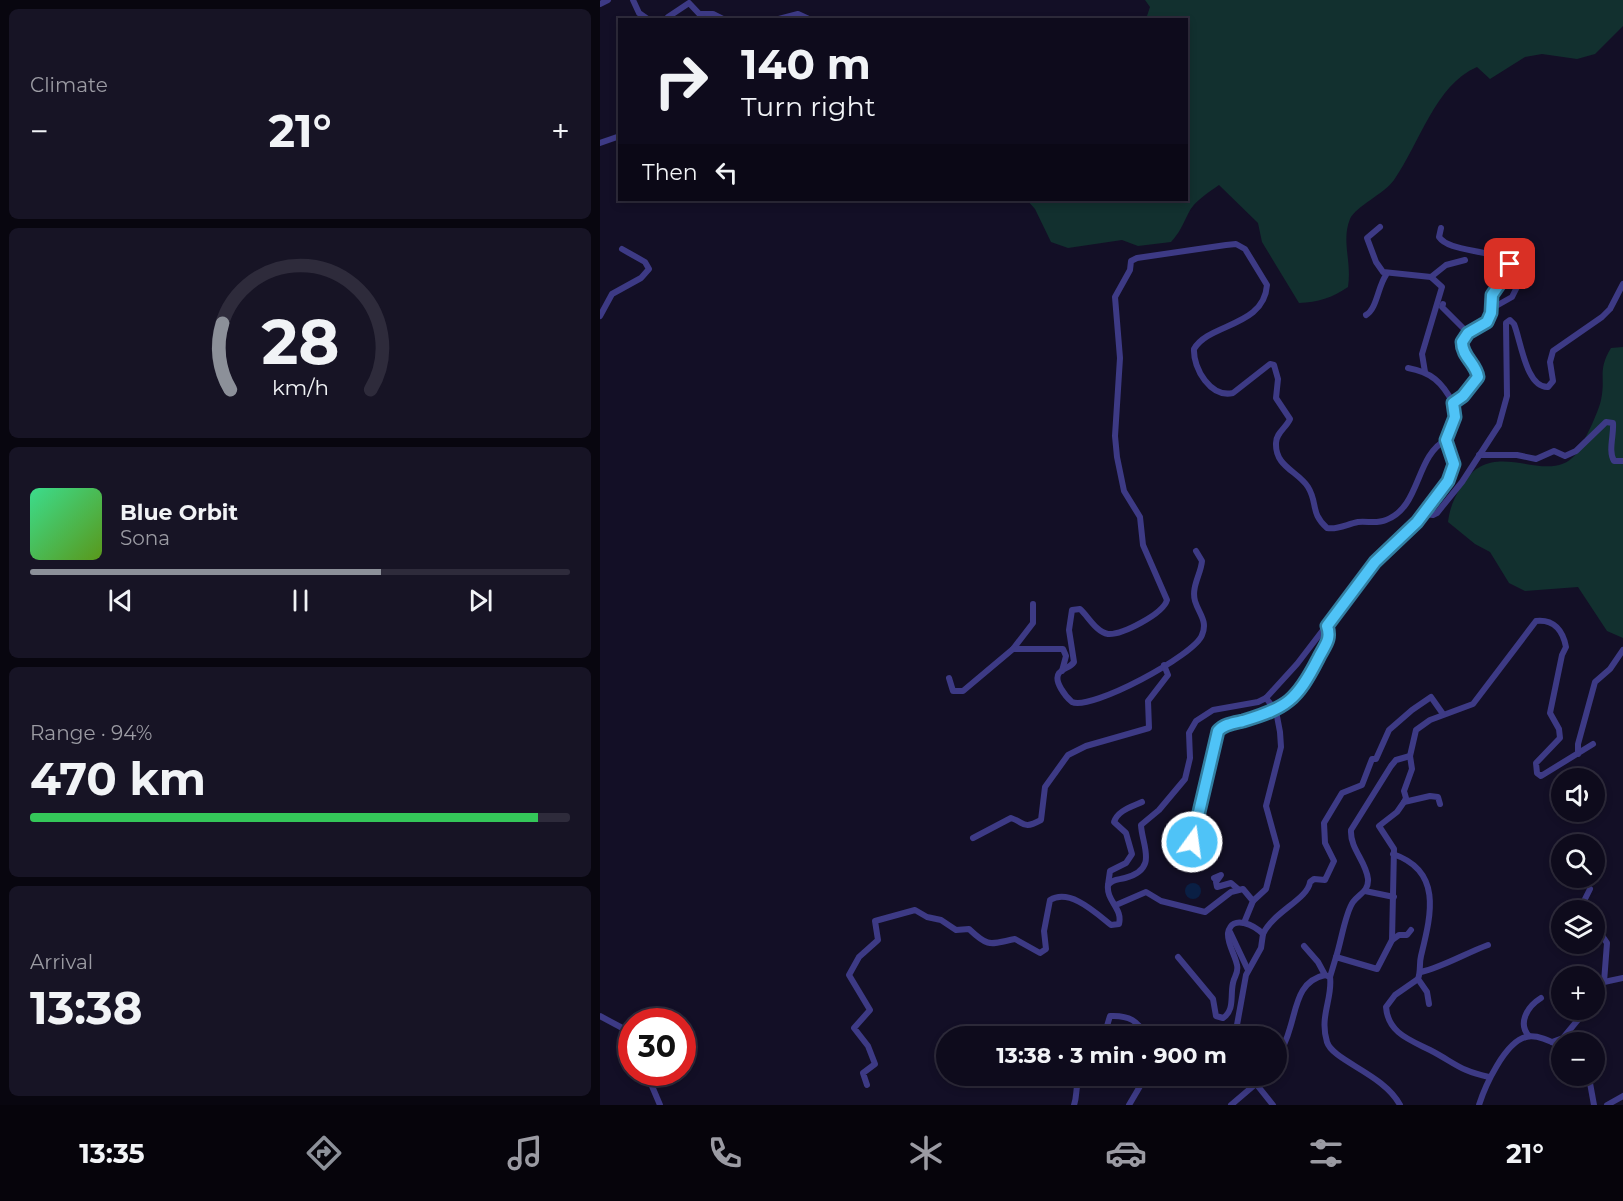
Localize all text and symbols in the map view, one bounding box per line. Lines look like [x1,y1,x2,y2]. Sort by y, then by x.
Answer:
text: 140 m [741,38,871,90]
icon: right [642,42,720,120]
text: Climate [30,73,108,97]
text: Turn right [741,90,876,123]
text: 21° [268,103,332,158]
text: − [30,111,49,151]
text: + [551,111,570,151]
icon: left [710,156,743,189]
text: Then [642,159,698,186]
pin [1484,238,1535,289]
icon: arrive [1493,247,1526,280]
text: 28 [261,304,339,380]
text: km/h [271,375,329,401]
text: Blue Orbit [120,499,238,526]
text: Sona [120,526,170,550]
icon: previous [104,584,137,617]
icon: pause [284,584,317,617]
icon: next [464,584,497,617]
text: Range · 94% [30,721,152,745]
text: 470 km [30,751,206,806]
map controls [1551,768,1605,1086]
button: sound [1551,768,1605,822]
position arrow [1160,810,1224,874]
button: search [1551,834,1605,888]
button: layers [1551,900,1605,954]
text: Arrival [30,950,93,974]
button: + [1551,966,1605,1020]
text: 13:38 [30,980,142,1035]
speed limit sign: 30 [618,1008,696,1086]
button: − [1551,1032,1605,1086]
text: 13:38 · 3 min · 900 m [996,1042,1227,1069]
icon: directions [303,1132,345,1174]
icon: music [504,1132,546,1174]
icon: phone [704,1132,746,1174]
icon: climate [905,1132,947,1174]
icon: car [1105,1132,1147,1174]
icon: filters [1305,1132,1347,1174]
text: 13:35 [79,1137,145,1170]
text: 21° [1506,1137,1544,1170]

